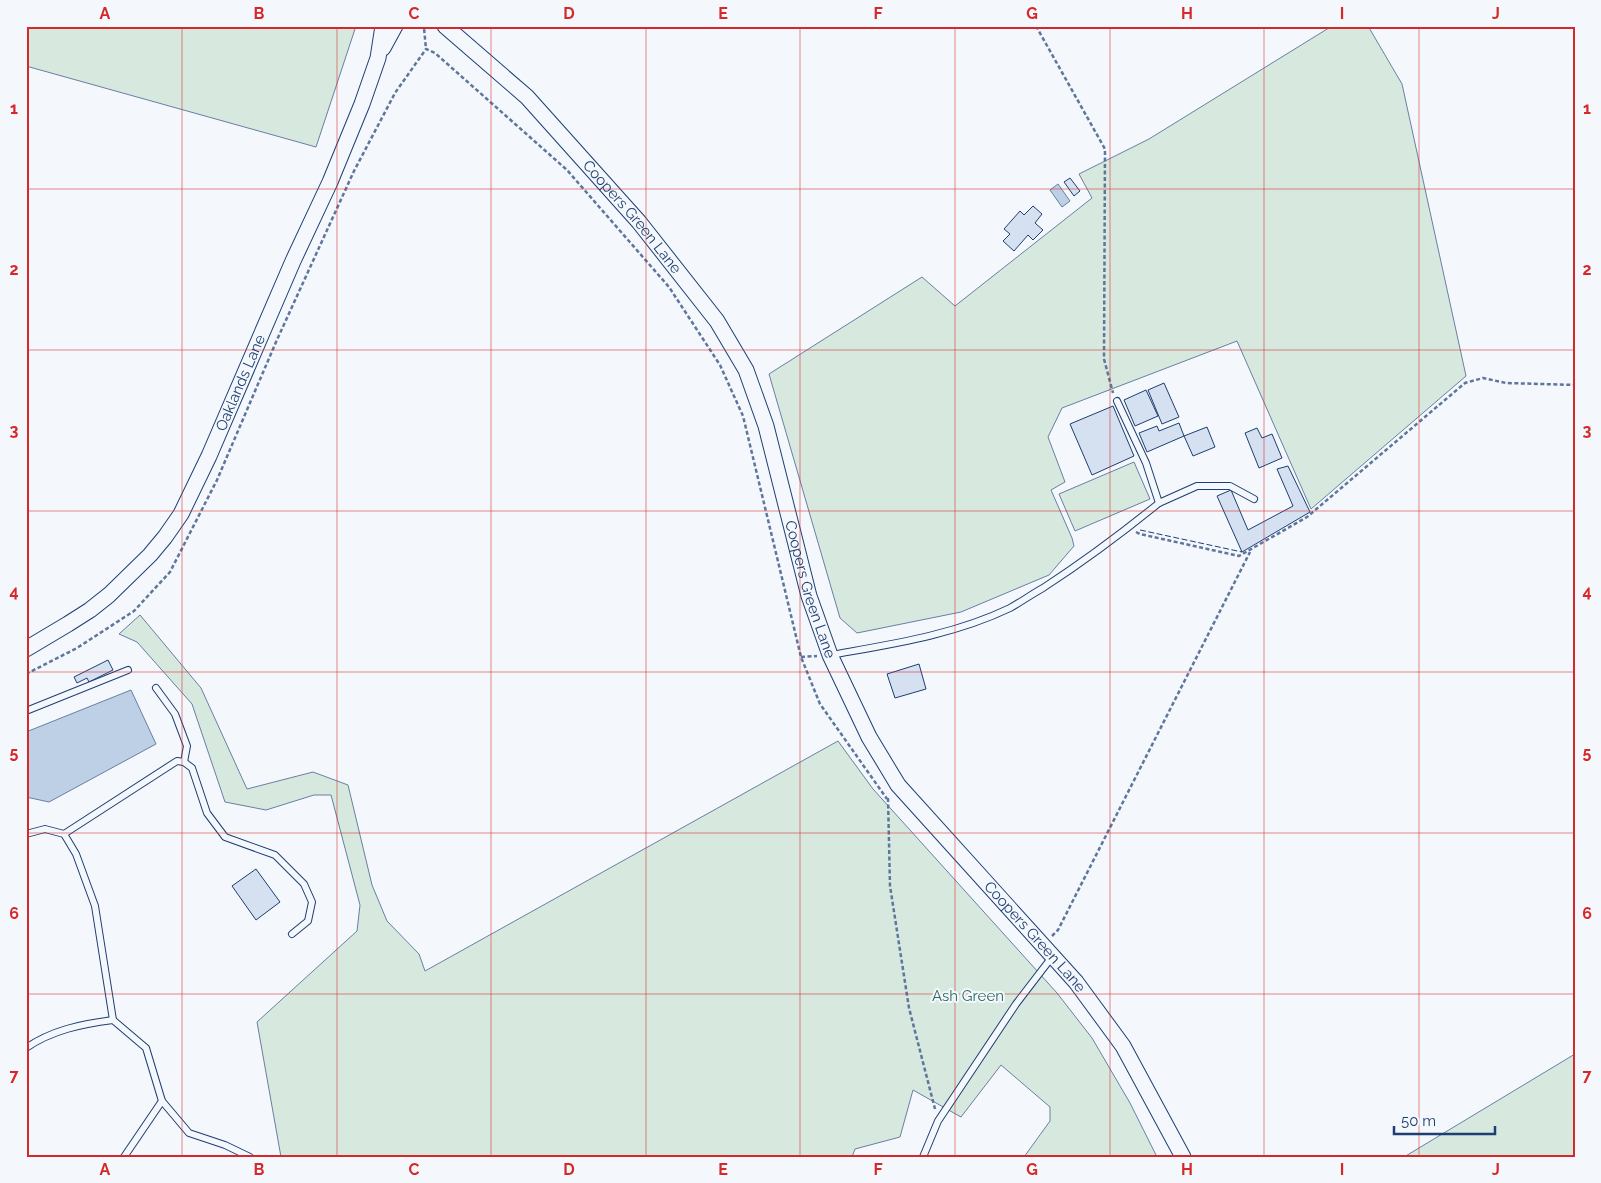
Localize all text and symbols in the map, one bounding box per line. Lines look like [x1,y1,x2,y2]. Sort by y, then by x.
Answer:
text: A [100,4,111,23]
text: B [254,4,265,23]
text: C [409,4,420,23]
text: D [563,4,575,23]
text: E [718,4,728,23]
text: F [873,4,883,23]
text: G [1026,4,1038,23]
text: H [1181,4,1193,23]
text: I [1340,4,1344,23]
text: J [1492,4,1500,23]
text: 1 [10,99,18,118]
text: 1 [1583,99,1591,118]
street label: Coopers Green Lane [579,157,685,277]
text: 2 [9,260,19,279]
text: 2 [1582,260,1592,279]
street label: Oaklands Lane [212,332,269,434]
text: 3 [10,421,19,440]
text: 3 [1583,421,1592,440]
street label: Coopers Green Lane [781,519,839,661]
text: 4 [9,582,19,601]
text: 4 [1582,582,1592,601]
text: 5 [10,743,19,762]
text: 5 [1583,743,1592,762]
street label: Coopers Green Lane [980,878,1090,996]
text: 6 [9,904,19,923]
text: 6 [1582,904,1592,923]
park label: Ash Green [932,987,1004,1005]
text: 7 [10,1066,19,1085]
text: 7 [1583,1066,1592,1085]
scale bar [1394,1103,1495,1135]
text: 50 m [1401,1112,1436,1130]
text: A [100,1160,111,1179]
text: B [254,1160,265,1179]
text: C [409,1160,420,1179]
text: D [563,1160,575,1179]
text: E [718,1160,728,1179]
text: F [873,1160,883,1179]
text: G [1026,1160,1038,1179]
text: H [1181,1160,1193,1179]
text: I [1340,1160,1344,1179]
text: J [1492,1160,1500,1179]

